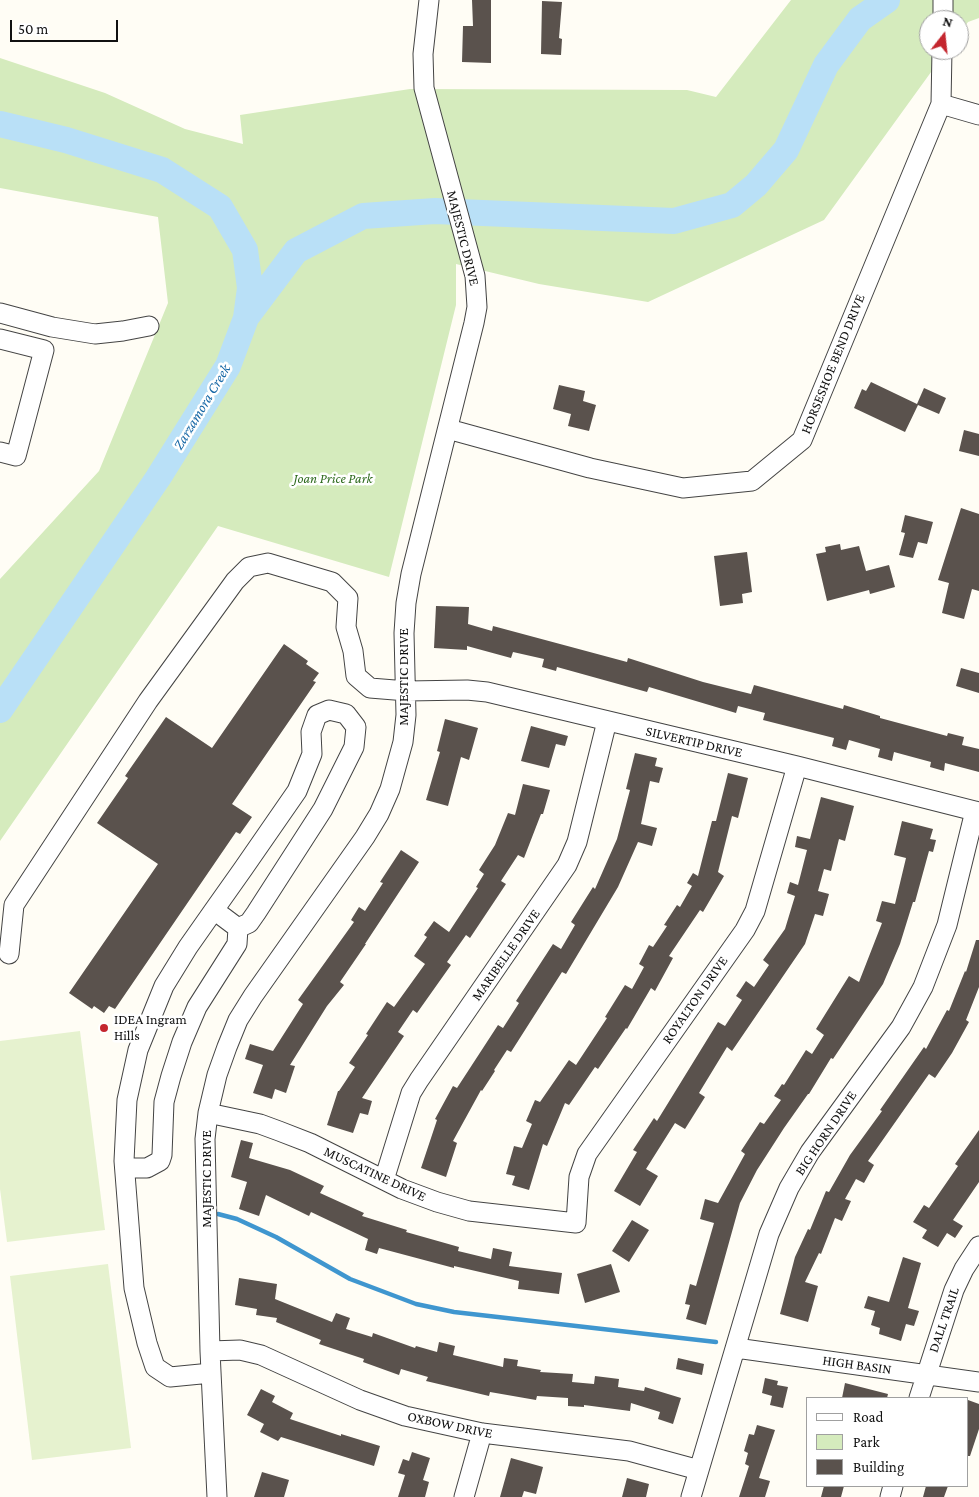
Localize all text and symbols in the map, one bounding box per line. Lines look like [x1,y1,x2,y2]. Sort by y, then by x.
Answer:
scale bar [12,10,120,42]
north arrow [919,10,969,60]
text: N [941,13,955,31]
text: 50 m [18,21,48,37]
street label: MAJESTIC DRIVE [443,189,483,287]
street label: HORSESHOE BEND DRIVE [797,292,869,436]
water label: Zarzamora Creek [169,361,235,453]
park label: Joan Price Park [293,471,373,487]
street label: MAJESTIC DRIVE [396,628,412,726]
street label: SILVERTIP DRIVE [644,723,744,761]
street label: MARIBELLE DRIVE [468,906,544,1004]
street label: ROYALTON DRIVE [659,953,731,1047]
place label: IDEA Ingram Hills [114,1012,187,1044]
marker: IDEA Ingram Hills [98,1022,110,1034]
street label: BIG HORN DRIVE [792,1087,860,1179]
street label: MAJESTIC DRIVE [199,1130,215,1228]
street label: MUSCATINE DRIVE [321,1143,429,1205]
street label: DALL TRAIL [925,1285,963,1355]
street label: HIGH BASIN [821,1352,893,1378]
legend [806,1397,969,1487]
street label: OXBOW DRIVE [406,1408,494,1442]
text: Road [853,1409,883,1425]
text: Park [853,1434,880,1450]
text: Building [853,1459,904,1475]

